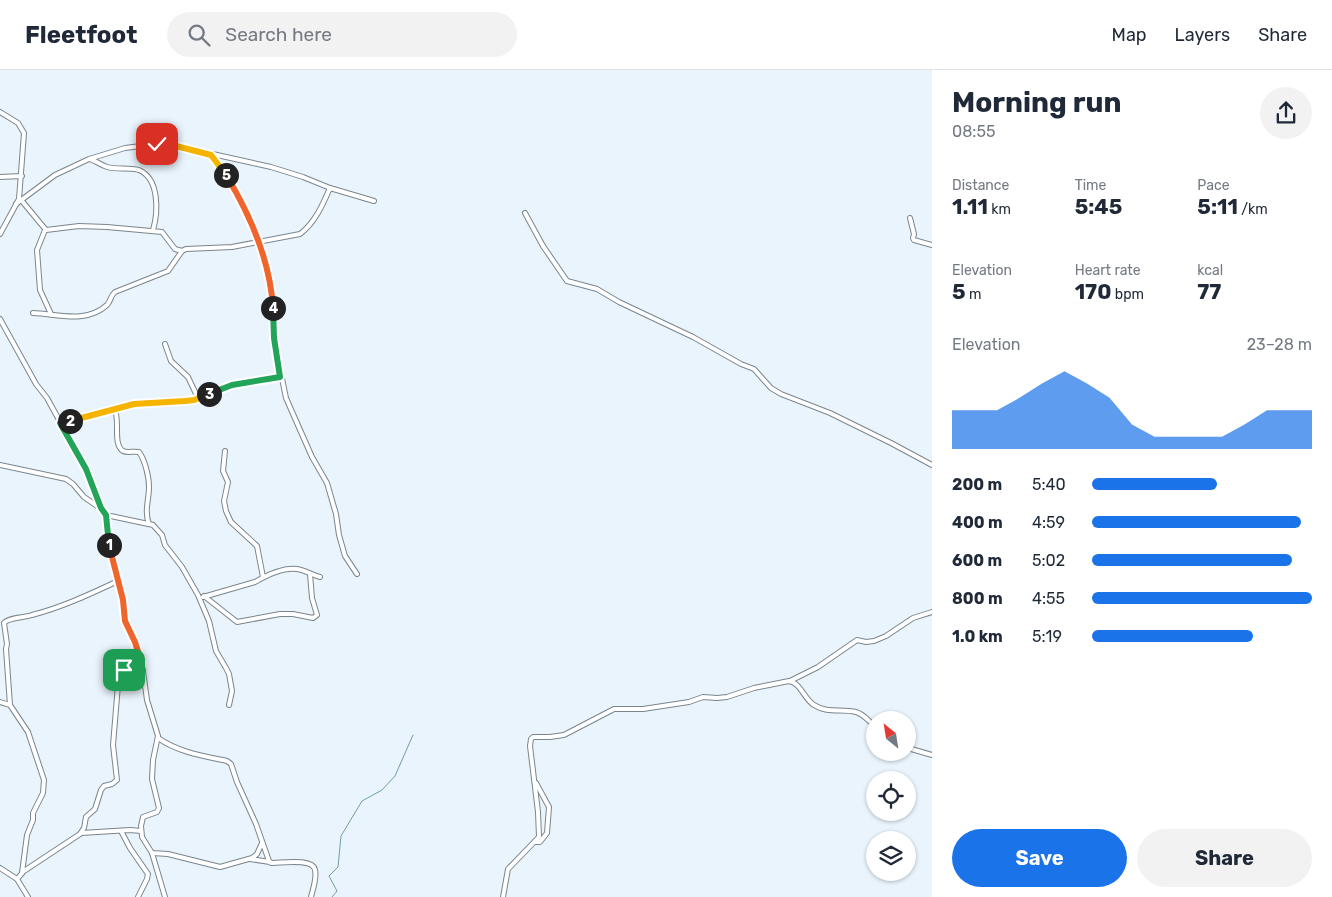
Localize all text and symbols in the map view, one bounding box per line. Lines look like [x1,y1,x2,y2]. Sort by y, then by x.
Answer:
search box [167,12,517,57]
text: Fleetfoot [25,21,137,49]
icon: search [185,21,213,49]
text: Search here [225,23,332,46]
text: Map [1112,24,1147,46]
text: Layers [1175,24,1230,46]
text: Share [1258,24,1307,46]
text: Morning run [952,86,1121,119]
button: share [1260,87,1312,139]
text: 08:55 [952,122,995,141]
pin [136,123,178,165]
icon: check [143,130,171,158]
pin: 5 [214,162,238,188]
text: 5 [222,167,231,184]
text: Distance [952,177,1009,194]
text: Time [1075,177,1106,194]
text: Pace [1197,177,1229,194]
text: 1.11 [952,194,988,219]
text: 5:45 [1075,194,1122,219]
text: 5:11 [1197,194,1238,219]
text: km [988,201,1011,218]
text: /km [1238,201,1268,218]
text: Elevation [952,262,1012,279]
text: Heart rate [1075,262,1141,279]
text: kcal [1197,262,1223,279]
text: 5 [952,279,966,304]
text: 170 [1075,279,1111,304]
text: 77 [1197,279,1221,304]
text: m [966,286,981,303]
text: bpm [1111,286,1144,303]
pin: 4 [260,296,286,320]
text: 4 [269,300,278,317]
text: Elevation [952,335,1021,354]
text: 23–28 m [1247,335,1312,354]
pin: 3 [196,382,222,406]
text: 3 [205,386,214,403]
pin: 2 [58,408,82,434]
text: 2 [66,413,75,430]
text: 200 m [952,475,1002,494]
text: 5:40 [1032,475,1066,494]
text: 400 m [952,513,1003,532]
text: 4:59 [1032,513,1065,532]
pin: 1 [96,532,122,558]
text: 1 [106,537,113,554]
text: 600 m [952,551,1002,570]
text: 5:02 [1032,551,1065,570]
text: 800 m [952,589,1003,608]
text: 4:55 [1032,589,1065,608]
text: 1.0 km [952,627,1003,646]
text: 5:19 [1032,627,1062,646]
pin [103,649,145,691]
icon: arrive [110,656,138,684]
north arrow [866,711,916,761]
map controls [866,711,916,881]
button: locate [866,771,916,821]
button: Save [952,829,1127,887]
button: Share [1137,829,1312,887]
button: layers [866,831,916,881]

